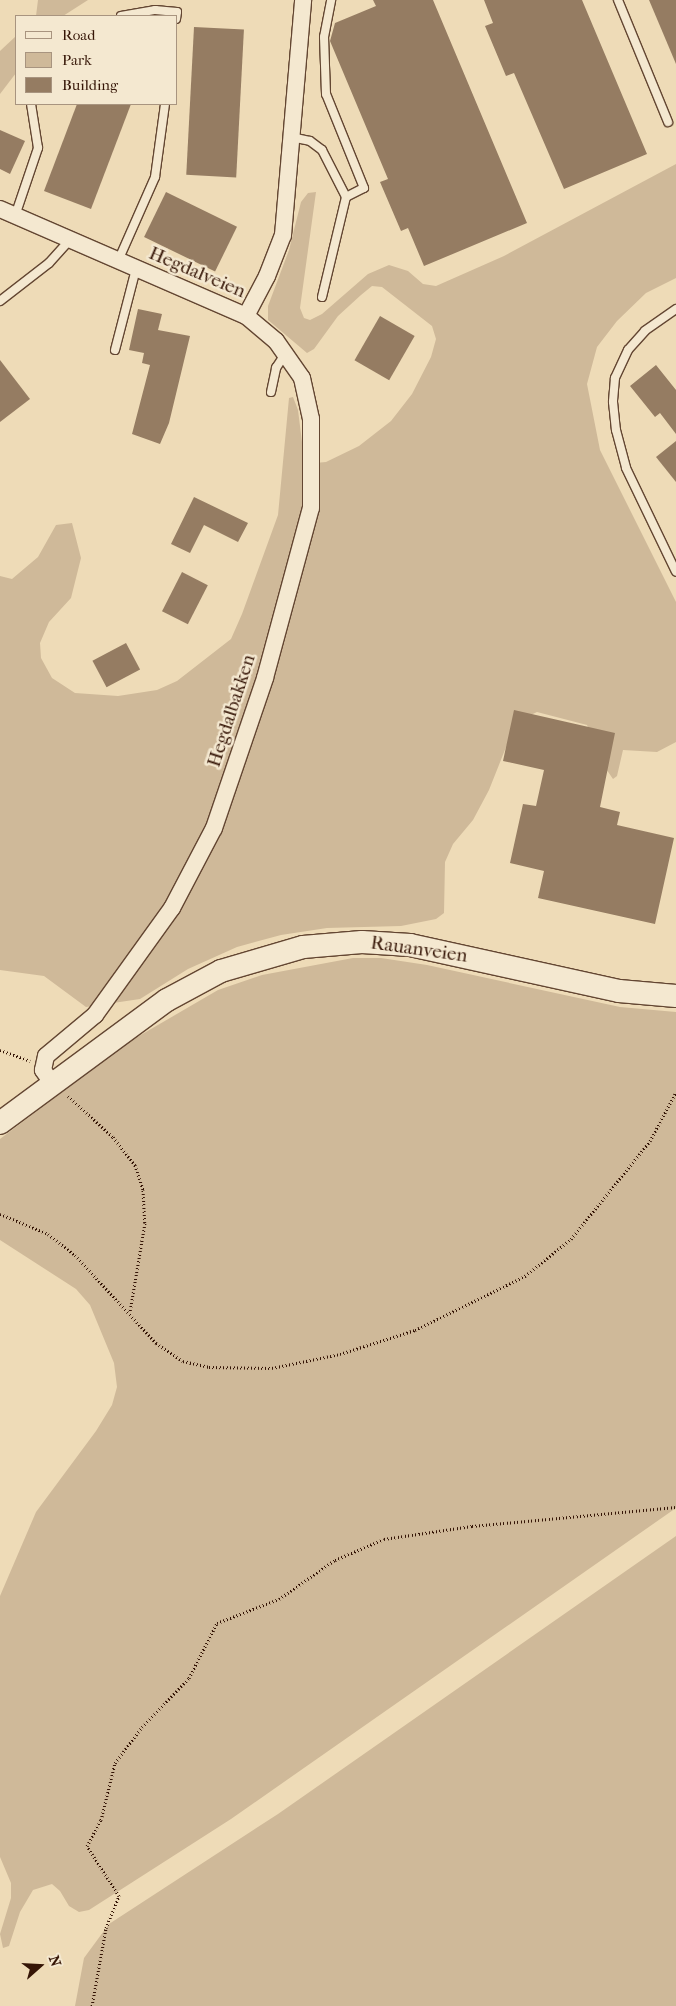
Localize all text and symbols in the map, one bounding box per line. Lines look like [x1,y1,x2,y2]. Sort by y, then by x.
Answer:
legend [15,15,178,105]
text: Road [62,26,95,44]
text: Park [62,51,92,69]
text: Building [62,76,118,94]
street label: Hegdalveien [145,242,249,304]
street label: Hegdalbakken [203,652,261,770]
street label: Rauanveien [369,932,469,968]
north arrow [15,1941,65,1991]
text: N [45,1953,64,1969]

